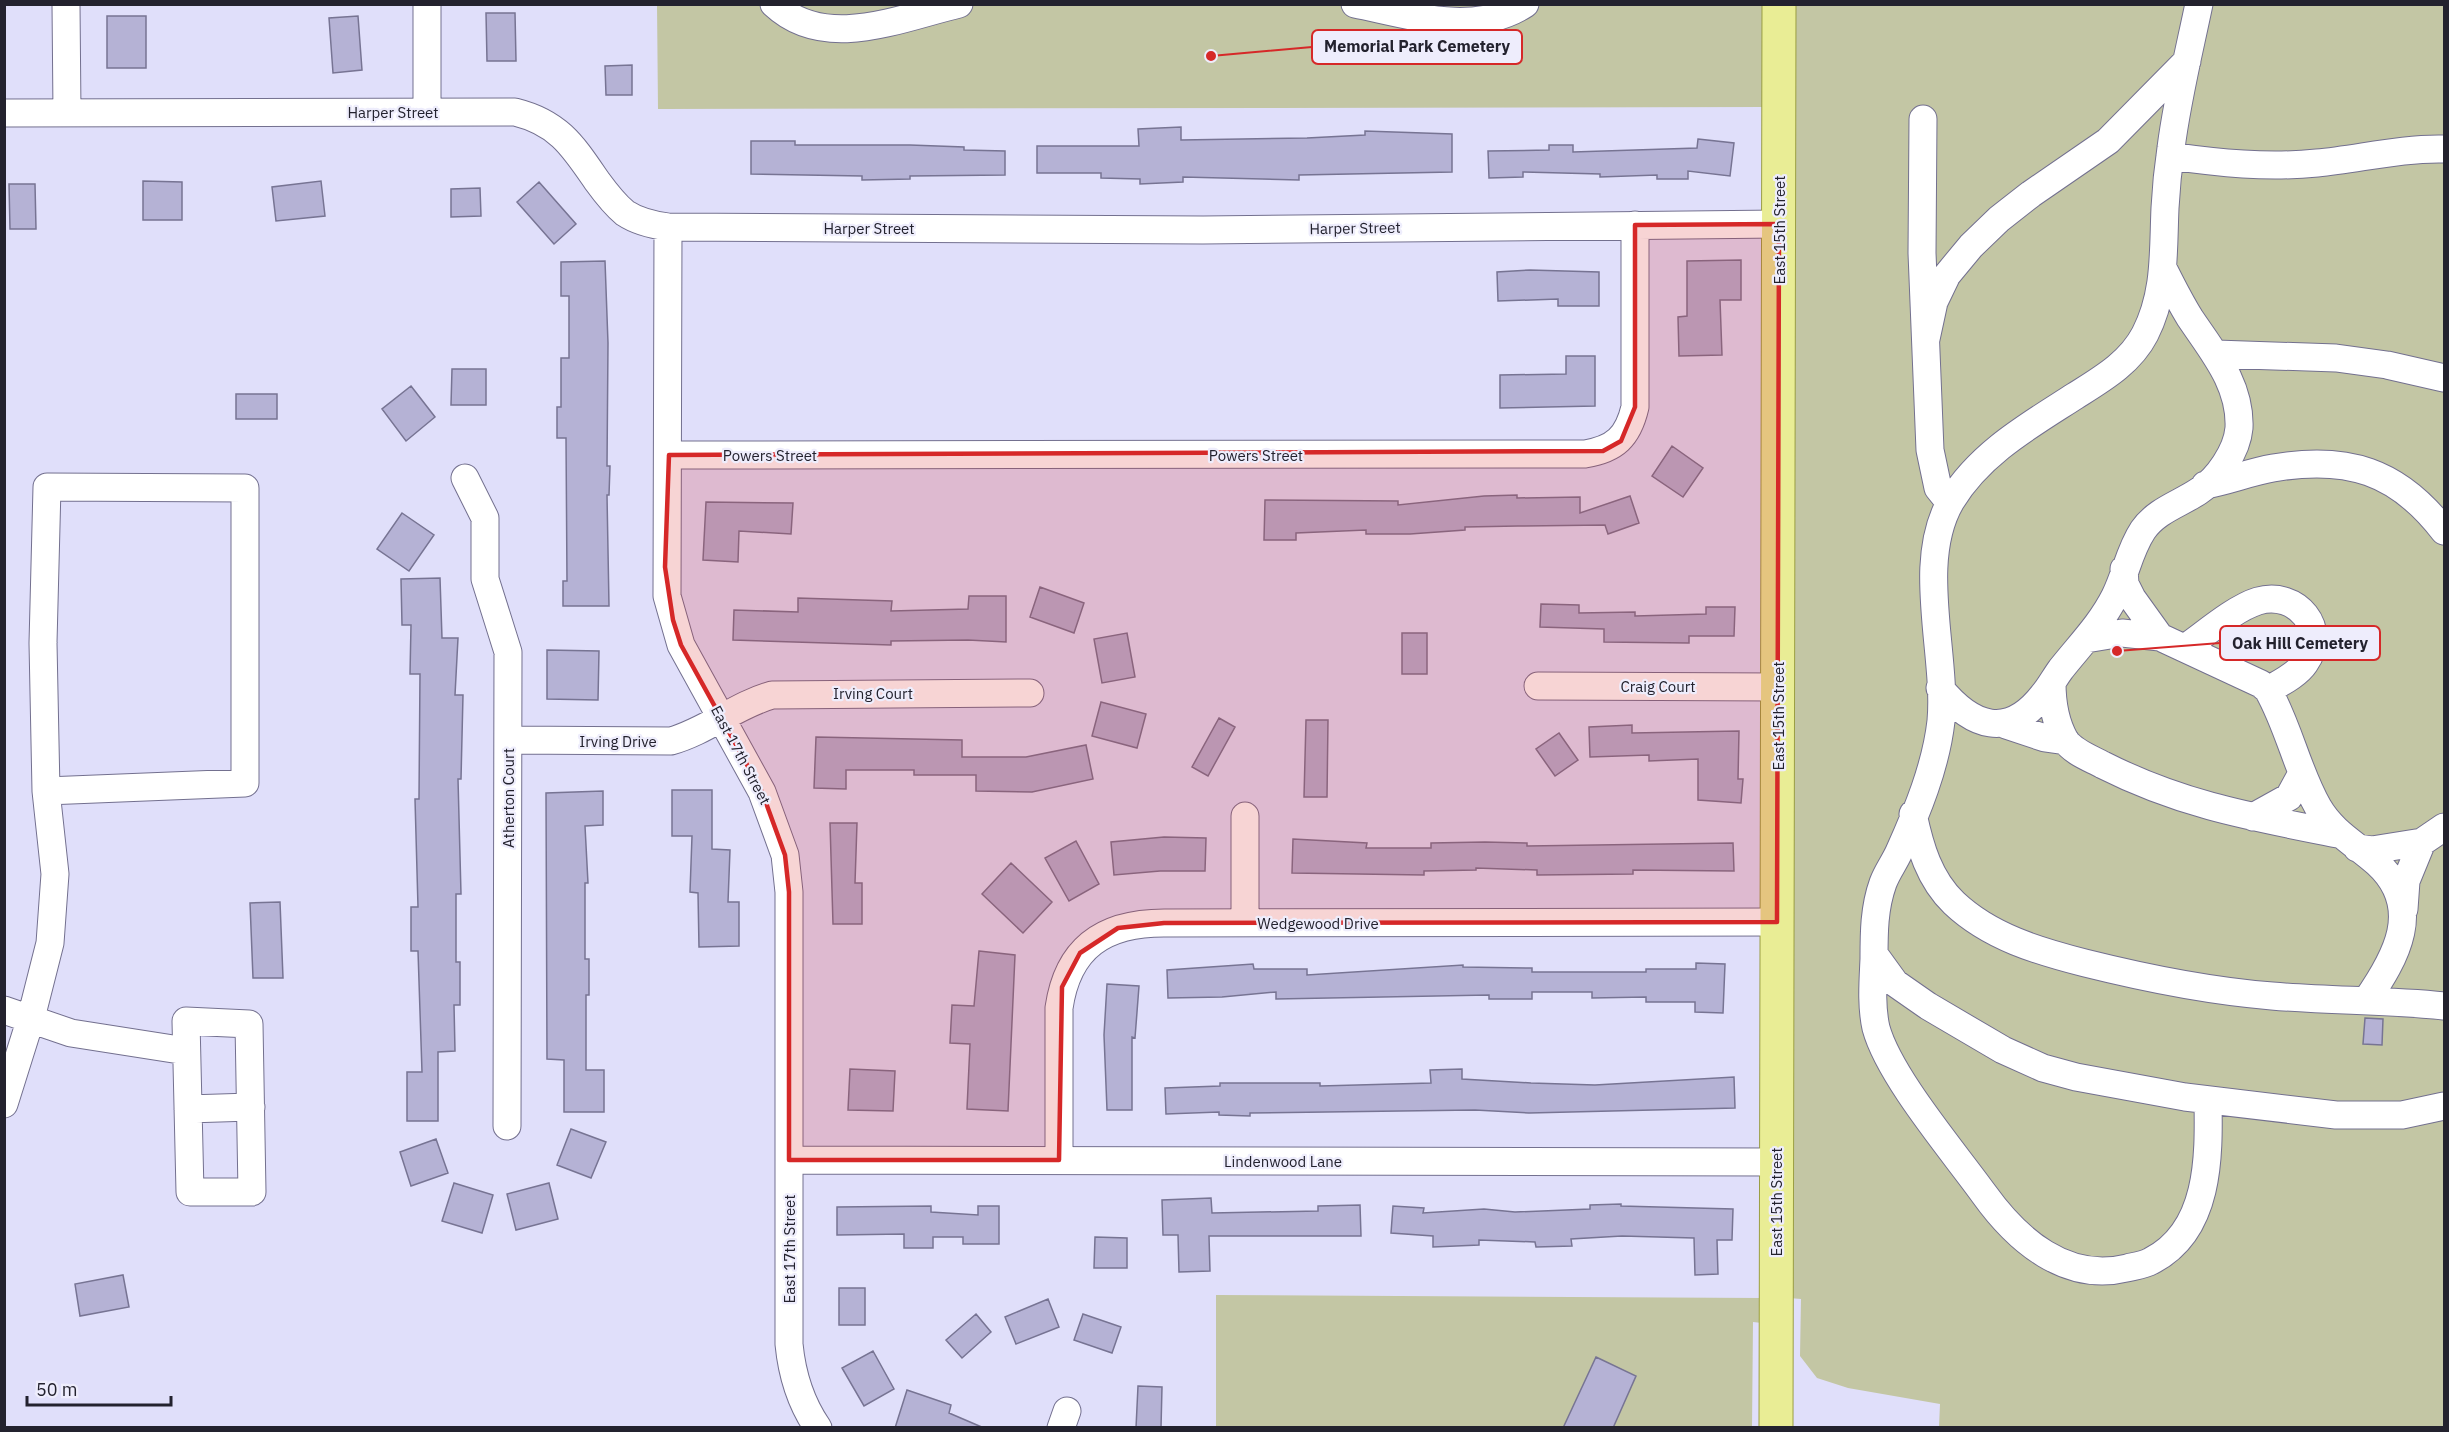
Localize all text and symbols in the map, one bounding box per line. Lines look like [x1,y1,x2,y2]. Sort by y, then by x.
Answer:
callout: Memorial Park Cemetery [1312,30,1522,64]
text: Memorial Park Cemetery [1324,36,1510,56]
street label: Harper Street [347,103,439,122]
street label: East 15th Street [1770,175,1789,285]
street label: Harper Street [1309,218,1401,238]
street label: Harper Street [823,219,915,238]
street label: Powers Street [723,446,817,465]
street label: Powers Street [1209,446,1303,465]
callout: Oak Hill Cemetery [2220,626,2380,660]
text: Oak Hill Cemetery [2232,633,2368,653]
street label: East 15th Street [1769,661,1788,771]
street label: Craig Court [1620,677,1696,696]
street label: Irving Court [833,684,913,703]
street label: East 17th Street [707,702,775,808]
street label: Irving Drive [579,732,657,751]
street label: Atherton Court [499,748,518,848]
street label: Wedgewood Drive [1257,914,1379,933]
street label: East 15th Street [1767,1147,1786,1257]
street label: Lindenwood Lane [1224,1152,1342,1171]
street label: East 17th Street [780,1194,799,1304]
scale bar [27,1369,171,1407]
text: 50 m [36,1378,78,1401]

